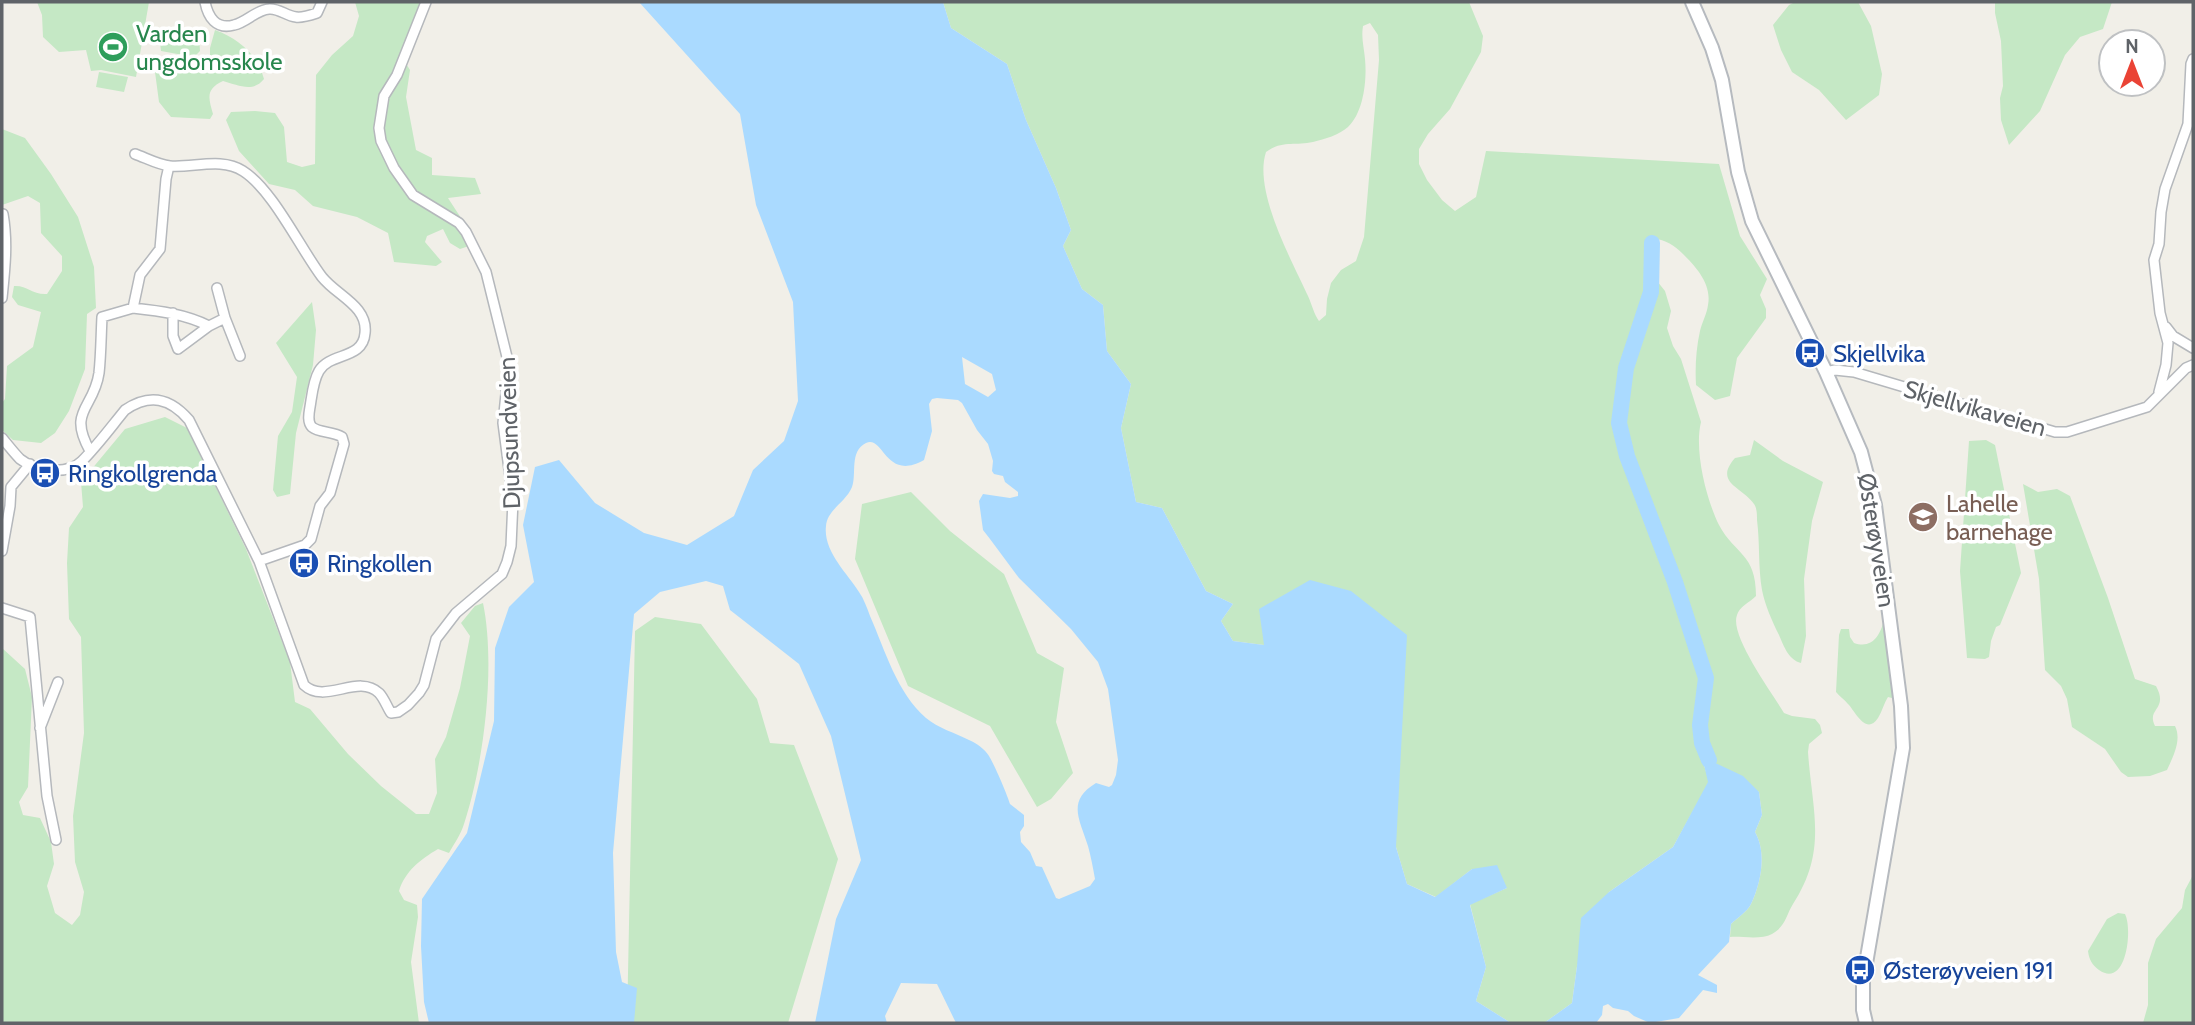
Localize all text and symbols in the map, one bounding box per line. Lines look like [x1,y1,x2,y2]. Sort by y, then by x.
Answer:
place label: Varden ungdomsskole [136,19,283,76]
north arrow [2097,28,2167,98]
sports icon: Varden ungdomsskole [96,30,130,64]
text: N [2125,35,2139,58]
bus stop icon: Skjellvika [1793,336,1827,370]
place label: Skjellvika [1833,339,1926,368]
street label: Djupsundveien [492,356,526,510]
street label: Skjellvikaveien [1901,374,2049,442]
bus stop icon: Ringkollgrenda [28,456,62,490]
place label: Ringkollgrenda [68,459,218,488]
street label: Østerøyveien [1852,471,1902,609]
place label: Lahelle barnehage [1946,489,2053,546]
school or university icon: Lahelle barnehage [1906,500,1940,534]
bus stop icon: Ringkollen [287,546,321,580]
place label: Ringkollen [327,549,432,578]
bus stop icon: Østerøyveien 191 [1843,953,1877,987]
place label: Østerøyveien 191 [1883,956,2053,985]

